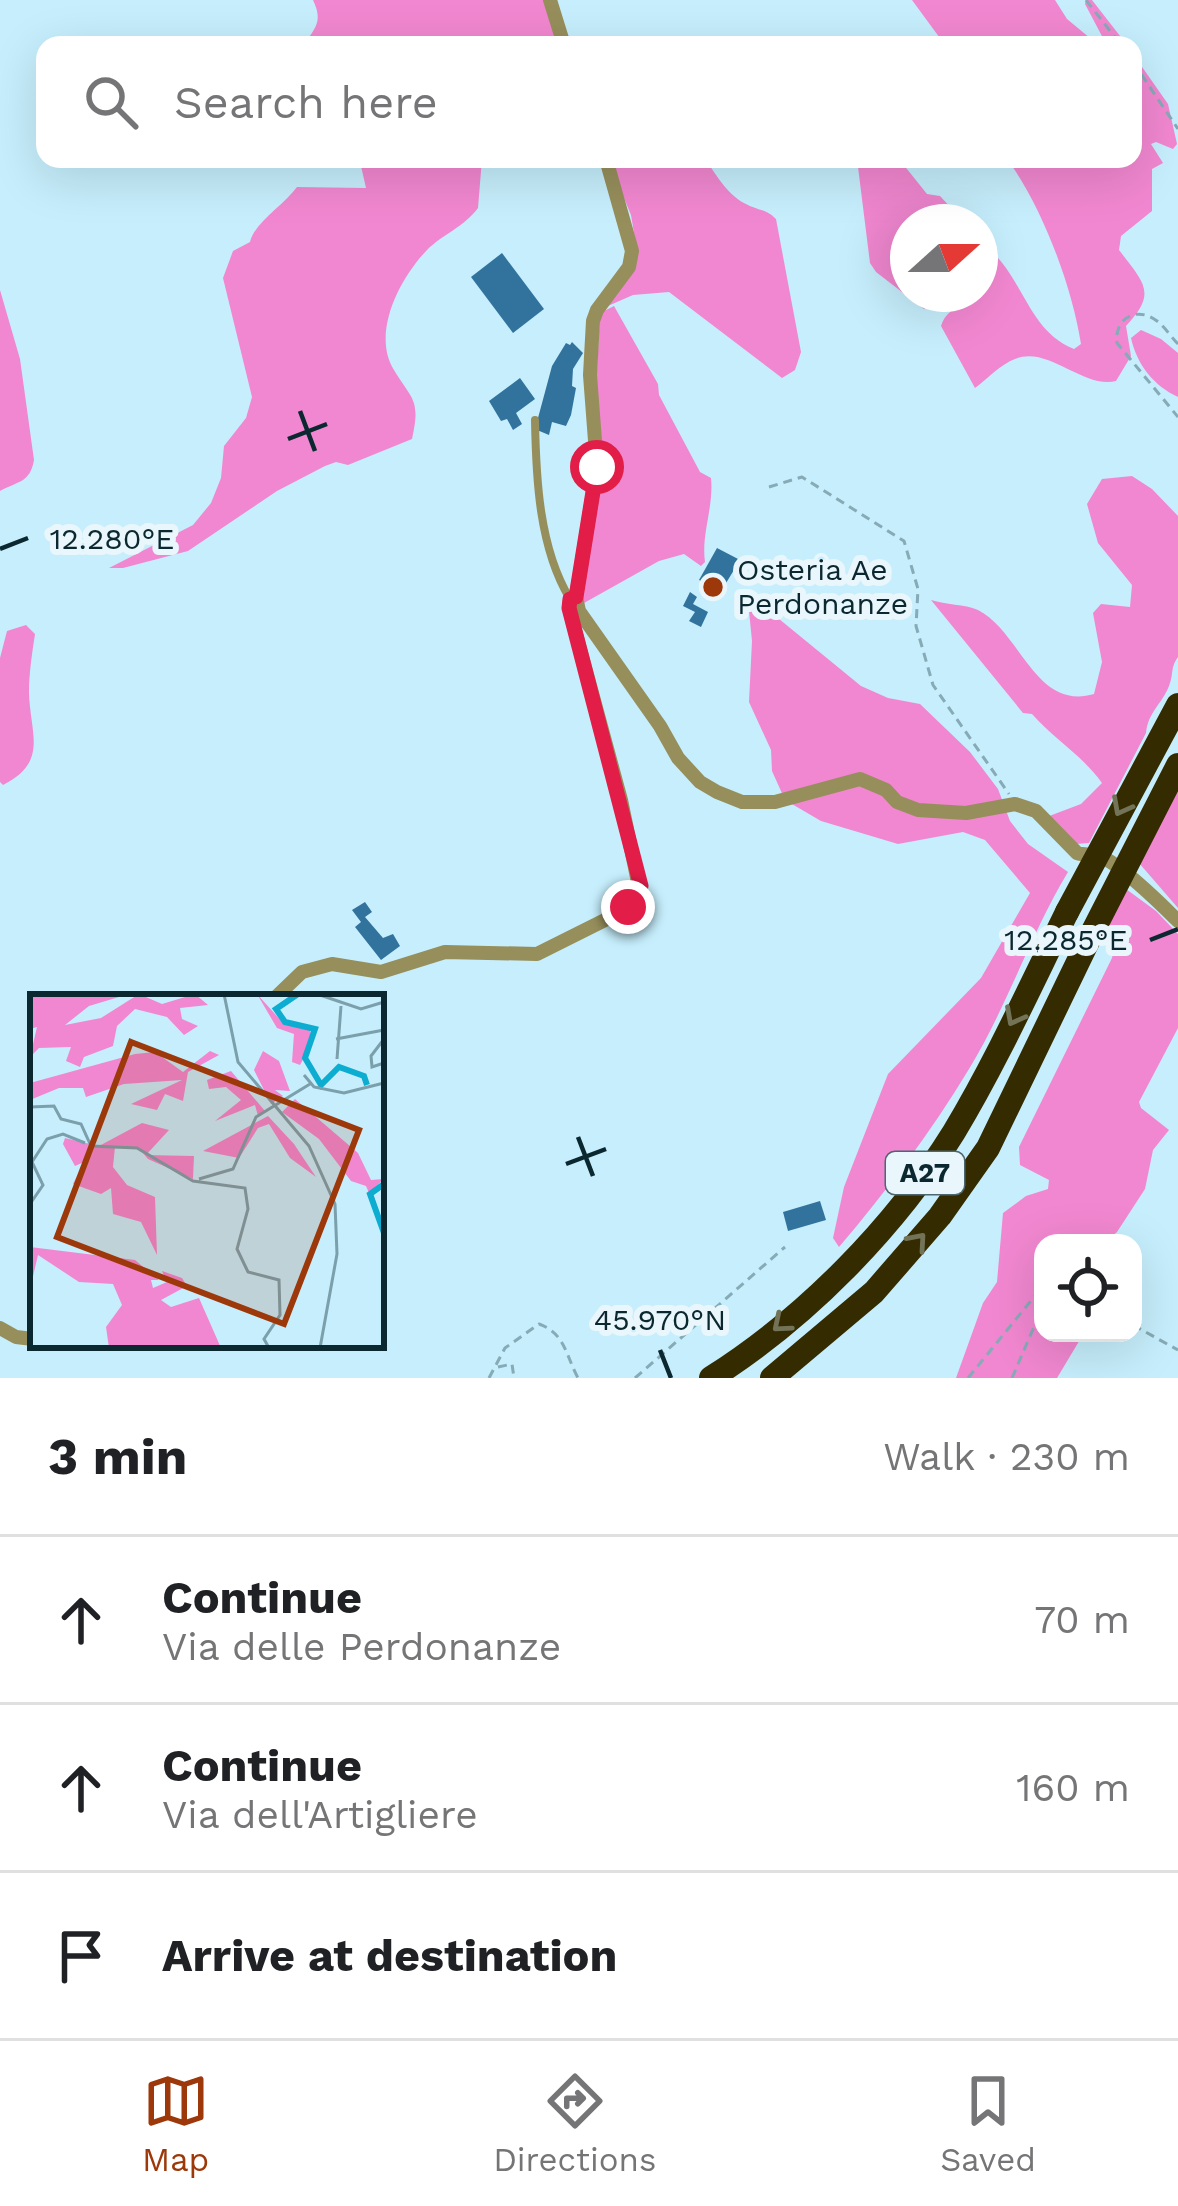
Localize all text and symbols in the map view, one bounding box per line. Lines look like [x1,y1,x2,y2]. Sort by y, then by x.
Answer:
search box [36,36,1142,168]
icon: search [78,69,144,135]
text: Search here [174,76,438,129]
north arrow [890,204,998,312]
route start [570,440,624,494]
text: 12.280°E [50,521,174,556]
place label: Osteria Ae Perdonanze [737,552,908,621]
marker: Osteria Ae Perdonanze [700,574,726,600]
one-way arrow [1112,794,1135,816]
route end [601,880,655,934]
text: 12.285°E [1004,922,1128,957]
inset map [30,994,384,1348]
one-way arrow [1005,1004,1028,1025]
road number: A27 [886,1152,964,1194]
one-way arrow [904,1233,925,1255]
map controls [1034,1234,1142,1342]
button: locate [1034,1234,1142,1342]
text: 45.970°N [594,1302,726,1337]
one-way arrow [773,1310,795,1332]
text: 3 min [48,1427,187,1486]
text: Walk · 230 m [883,1434,1130,1479]
text: Continue [162,1571,362,1624]
icon: ahead [48,1587,114,1653]
text: 70 m [1034,1597,1130,1642]
text: Via delle Perdonanze [162,1624,561,1669]
text: Continue [162,1739,362,1792]
icon: ahead [48,1755,114,1821]
text: 160 m [1016,1765,1130,1810]
text: Via dell'Artigliere [162,1792,478,1837]
icon: arrive [48,1923,114,1989]
text: Arrive at destination [162,1929,617,1982]
tab: Map [142,2068,209,2179]
tab: Directions [493,2068,656,2179]
tab: Saved [940,2068,1036,2179]

